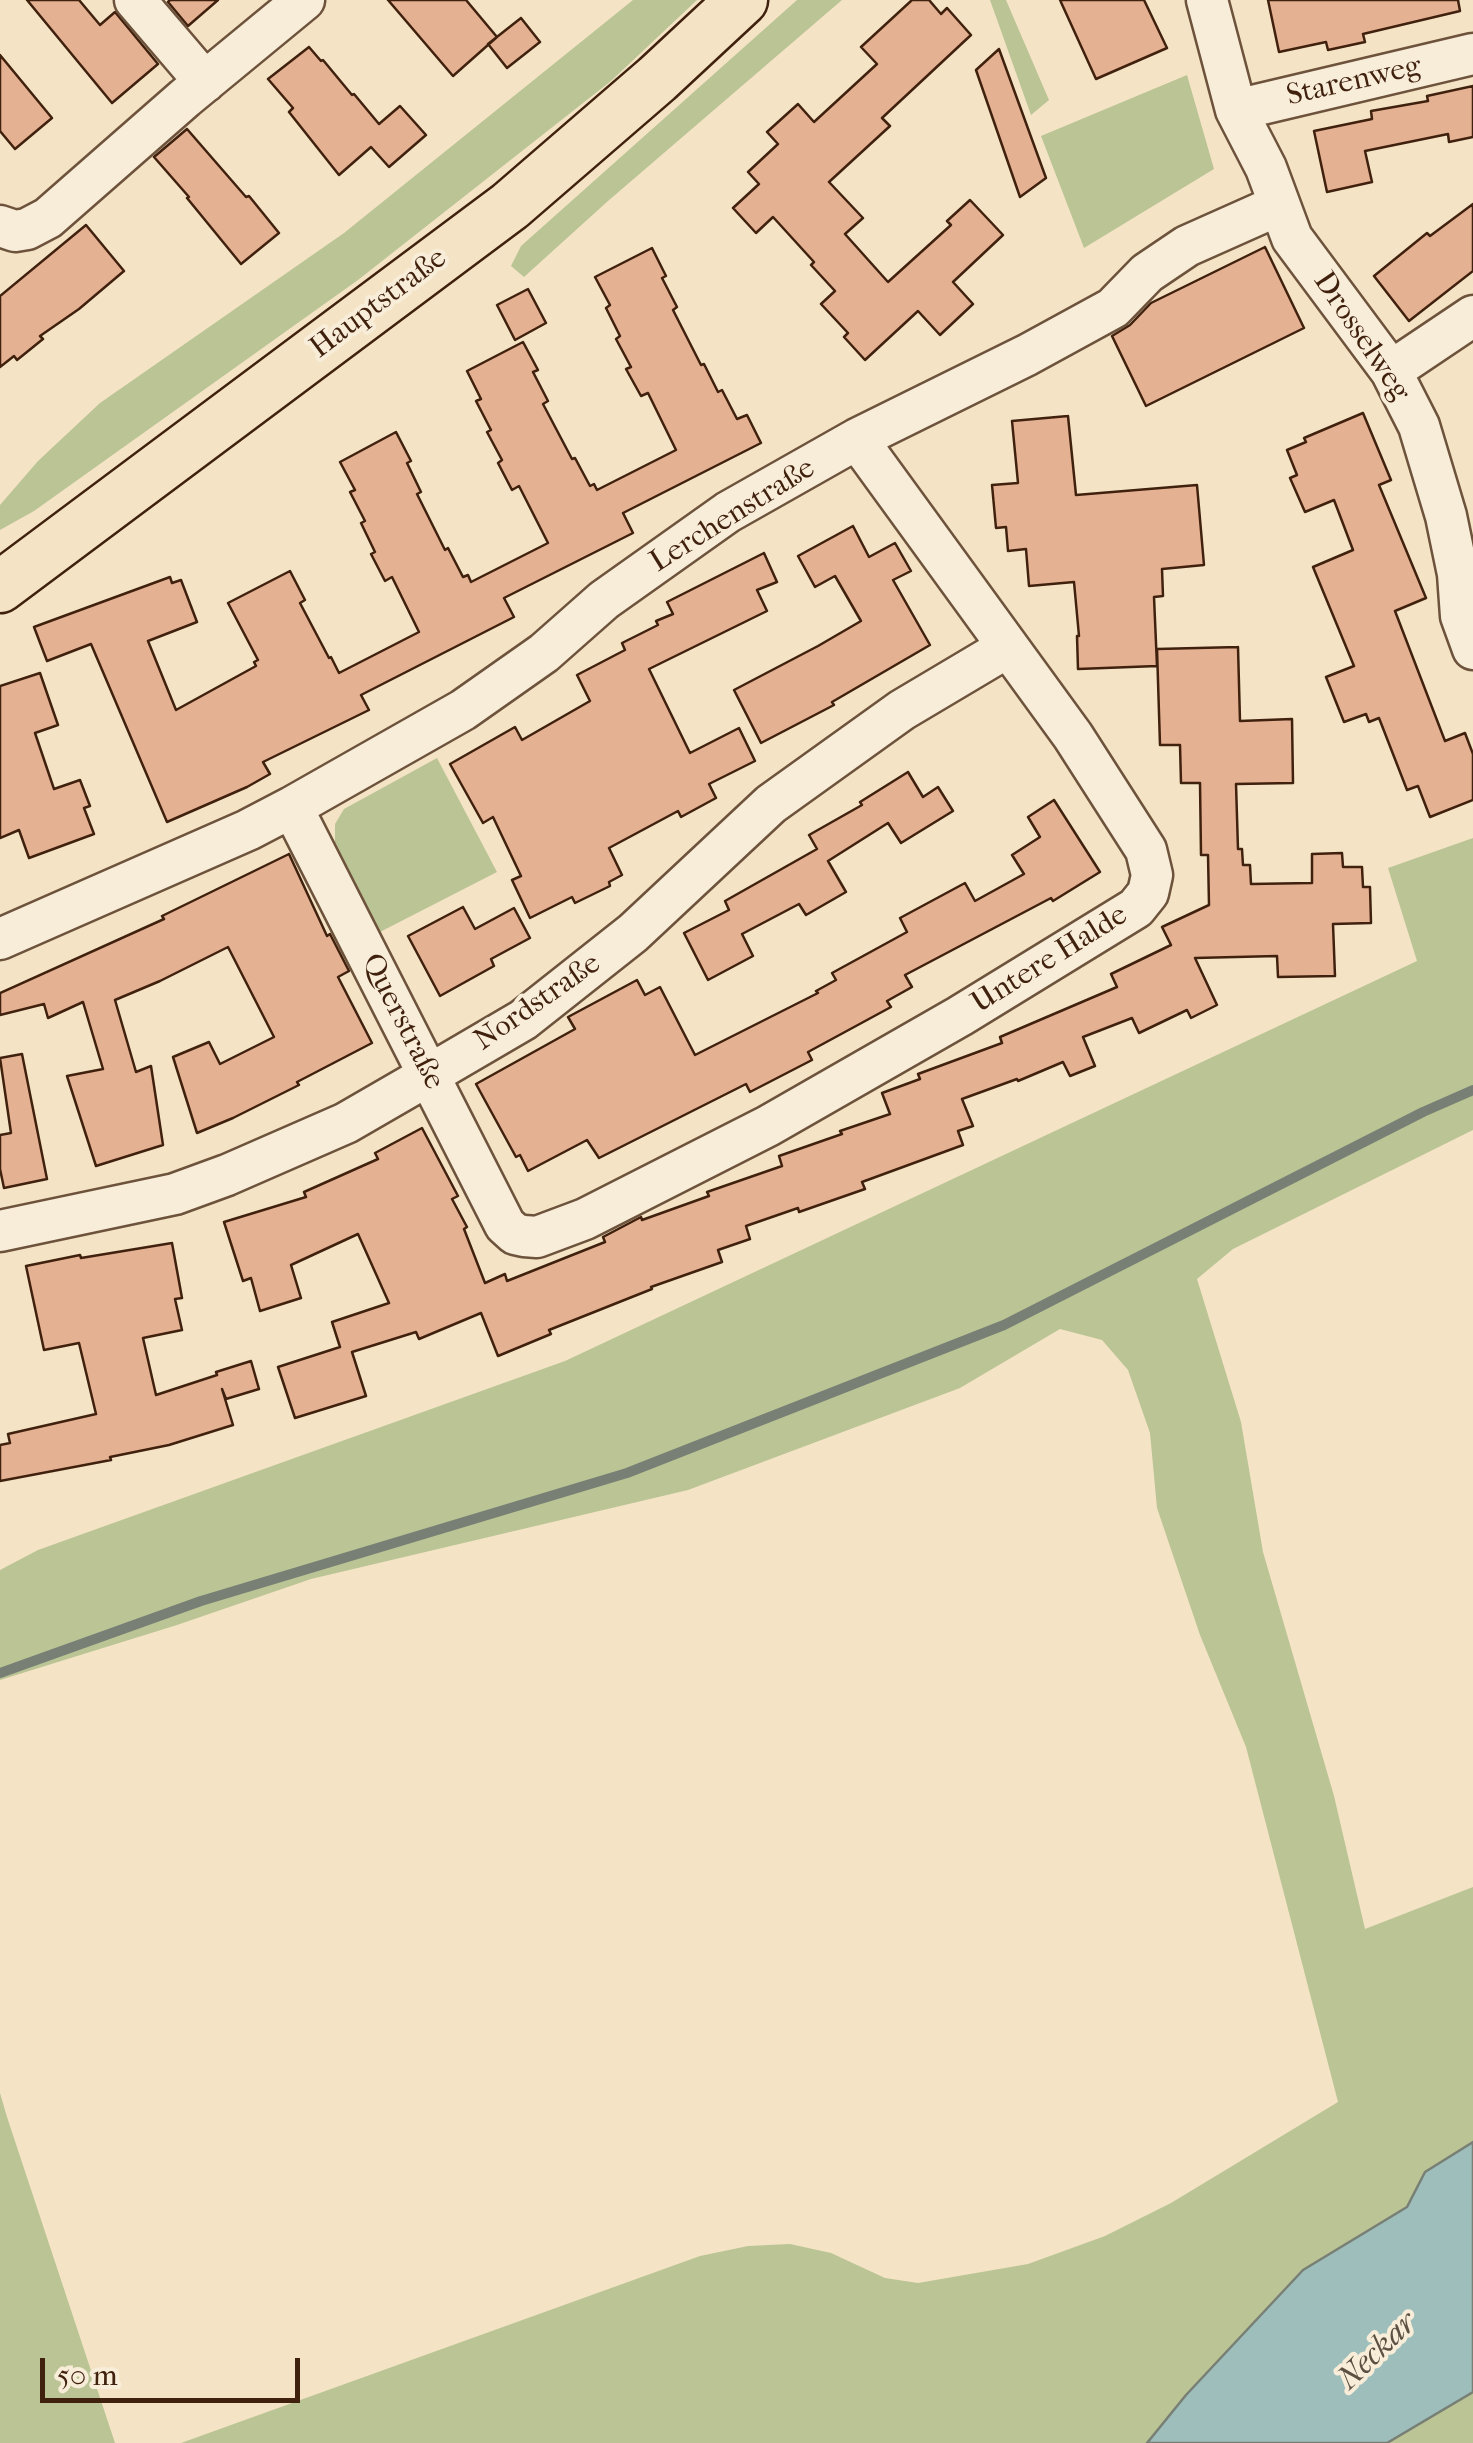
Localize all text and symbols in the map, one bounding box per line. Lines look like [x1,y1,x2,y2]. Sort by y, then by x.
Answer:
street label: Starenweg [1283,49,1425,115]
street label: Hauptstraße [304,241,454,367]
street label: Drosselweg [1305,266,1417,408]
street label: Lerchenstraße [644,451,822,581]
street label: Untere Halde [965,898,1135,1022]
street label: Nordstraße [468,946,608,1060]
street label: Querstraße [353,948,451,1096]
water label: Neckar [1330,2305,1426,2399]
scale bar [45,2338,305,2400]
text: 50 m [57,2358,118,2393]

